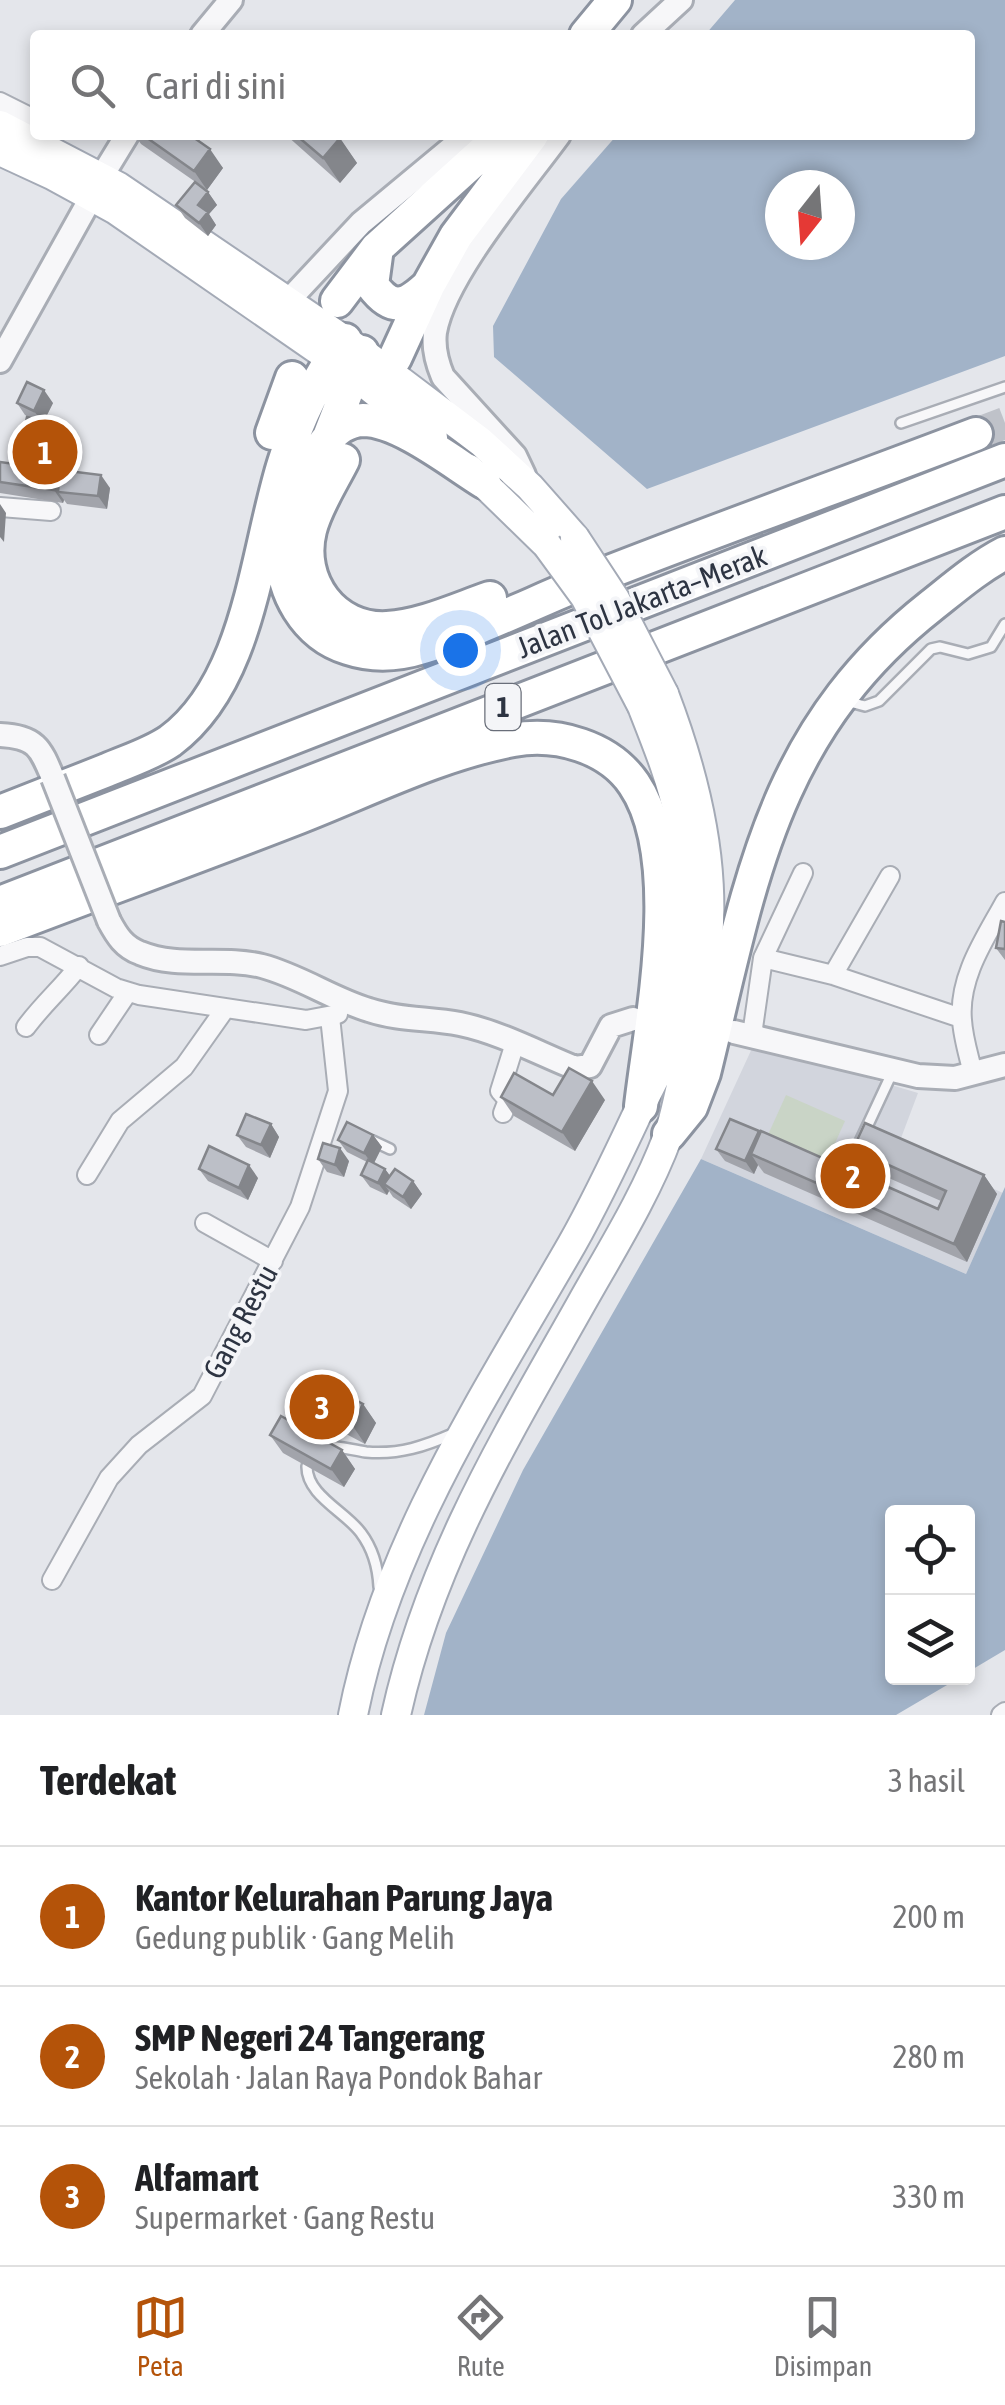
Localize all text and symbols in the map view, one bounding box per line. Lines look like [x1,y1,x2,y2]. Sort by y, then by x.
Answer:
search box [30,30,975,140]
icon: search [65,58,120,113]
text: Cari di sini [145,64,286,107]
north arrow [765,170,855,260]
pin: 1 [12,414,78,490]
street label: Jalan Tol Jakarta–Merak [512,538,771,664]
your location [435,625,486,676]
road number: 1 [486,684,520,730]
pin: 2 [820,1138,886,1214]
street label: Gang Restu [196,1259,284,1384]
pin: 3 [290,1370,354,1444]
map controls [885,1505,975,1685]
button: locate [885,1505,975,1595]
button: layers [885,1595,975,1685]
text: Terdekat [40,1756,176,1804]
text: 3 hasil [888,1762,965,1799]
text: Kantor Kelurahan Parung Jaya [135,1876,553,1919]
text: 1 [65,1898,80,1935]
text: 200 m [892,1898,965,1935]
text: Gedung publik · Gang Melih [135,1919,455,1956]
text: SMP Negeri 24 Tangerang [135,2016,485,2059]
text: 2 [65,2038,80,2075]
text: 280 m [892,2038,965,2075]
text: Sekolah · Jalan Raya Pondok Bahar [135,2059,542,2096]
text: Alfamart [135,2156,259,2199]
text: 3 [65,2178,80,2215]
text: 330 m [892,2178,965,2215]
text: Supermarket · Gang Restu [135,2199,435,2236]
tab: Peta [133,2290,188,2382]
tab: Rute [453,2290,508,2382]
tab: Disimpan [774,2290,872,2382]

